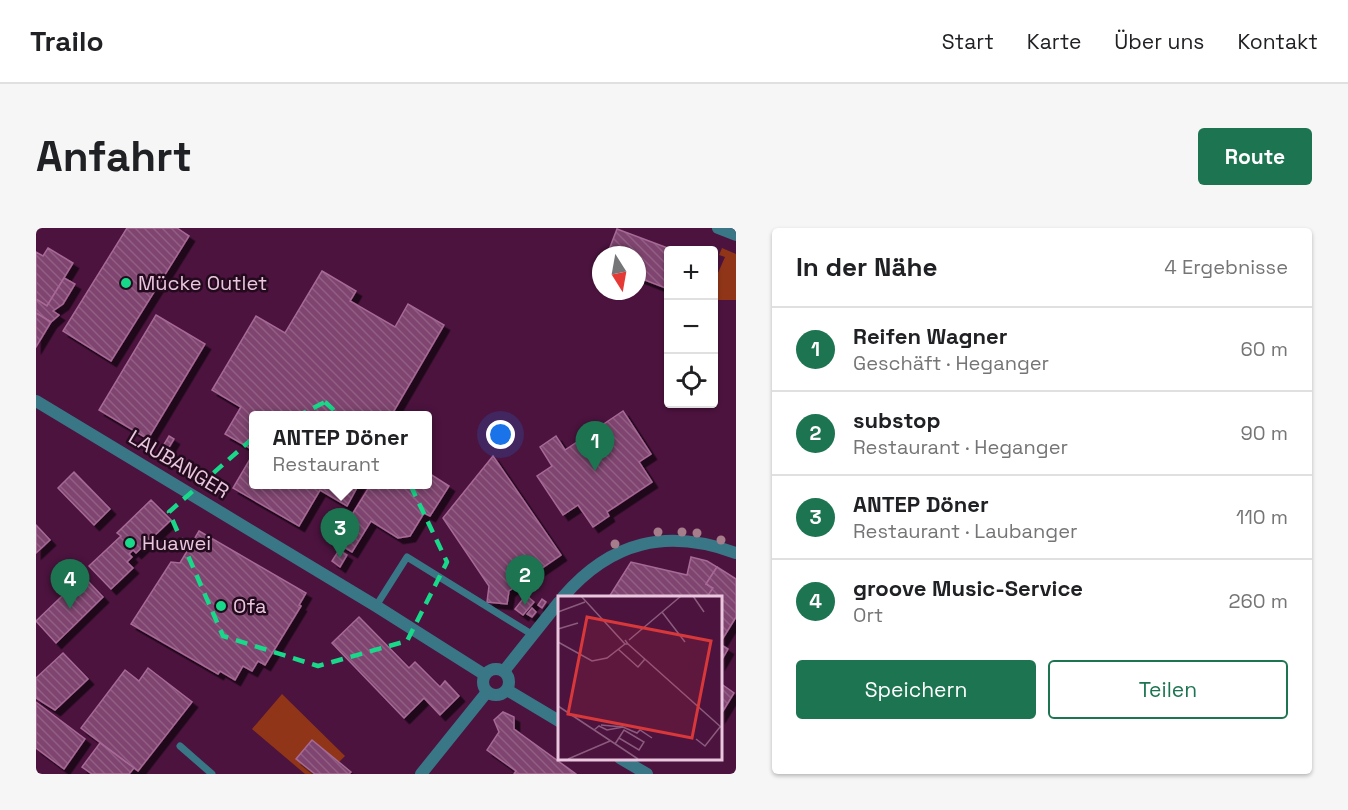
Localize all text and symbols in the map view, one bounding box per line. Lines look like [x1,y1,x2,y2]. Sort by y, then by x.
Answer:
text: Trailo [30,23,104,59]
text: Start [942,28,994,55]
text: Karte [1027,28,1081,55]
text: Über uns [1114,28,1204,55]
text: Kontakt [1237,28,1318,55]
button: Route [1198,128,1312,185]
text: Anfahrt [36,130,192,183]
north arrow [592,246,646,300]
map controls [664,246,718,408]
button: + [664,246,718,300]
text: In der Nähe [796,250,937,284]
text: 4 Ergebnisse [1164,254,1288,280]
place label: Mücke Outlet [138,270,267,296]
marker: Mücke Outlet [119,276,133,290]
button: − [664,300,718,354]
text: Reifen Wagner [853,322,1008,350]
text: 1 [811,336,820,362]
text: 60 m [1241,336,1288,362]
text: Geschäft · Heganger [853,350,1049,376]
button: locate [664,354,718,408]
text: substop [853,406,941,434]
popup [249,411,432,489]
your location [486,420,515,449]
text: 2 [810,420,821,446]
text: 90 m [1241,420,1288,446]
pin: 1 [576,422,614,471]
text: ANTEP Döner [273,423,408,451]
street label: LAUBANGER [124,424,234,504]
text: Restaurant · Heganger [853,434,1068,460]
text: Restaurant [273,451,380,477]
text: ANTEP Döner [853,490,989,518]
text: 3 [809,504,822,530]
text: 110 m [1236,504,1288,530]
pin: 3 [320,508,360,558]
text: Restaurant · Laubanger [853,518,1078,544]
place label: Huawei [142,530,211,556]
marker: Huawei [123,536,137,550]
pin: 2 [506,556,544,605]
pin: 4 [51,560,90,609]
text: groove Music-Service [853,574,1083,602]
text: 4 [809,588,822,614]
text: 260 m [1229,588,1288,614]
place label: Ofa [233,593,267,619]
inset map [558,596,721,759]
marker: Ofa [214,599,228,613]
text: Ort [853,602,883,628]
button: Speichern [796,660,1036,719]
button: Teilen [1048,660,1288,719]

